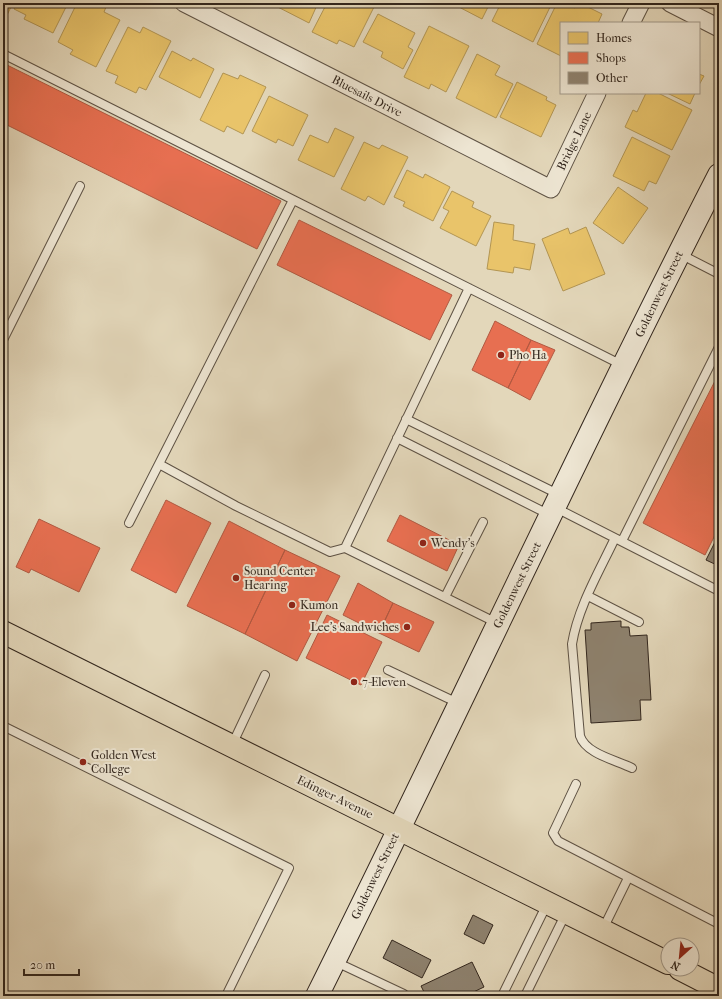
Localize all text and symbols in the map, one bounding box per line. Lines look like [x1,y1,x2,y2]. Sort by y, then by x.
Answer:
legend [560,22,700,94]
text: Homes [596,31,632,45]
text: Shops [596,51,626,65]
text: Other [596,71,628,85]
street label: Bluesails Drive [330,72,404,120]
street label: Bridge Lane [554,109,594,173]
street label: Goldenwest Street [632,248,686,340]
place label: Pho Ha [509,348,547,362]
marker: Pho Ha [496,350,506,360]
place label: Wendy's [430,536,475,550]
marker: Wendy's [418,538,428,548]
street label: Goldenwest Street [490,539,544,631]
place label: Sound Center Hearing [244,564,316,592]
marker: Sound Center Hearing [231,573,241,583]
place label: Kumon [300,598,338,612]
marker: Kumon [287,600,297,610]
place label: Lee's Sandwiches [311,620,400,634]
marker: Lee's Sandwiches [402,622,412,632]
place label: 7-Eleven [362,675,406,689]
marker: 7-Eleven [349,677,359,687]
place label: Golden West College [91,748,157,776]
marker: Golden West College [78,757,88,767]
street label: Edinger Avenue [295,772,375,822]
street label: Goldenwest Street [348,830,402,922]
north arrow [660,937,700,977]
scale bar [24,951,79,977]
text: N [668,957,682,973]
text: 20 m [30,958,55,972]

